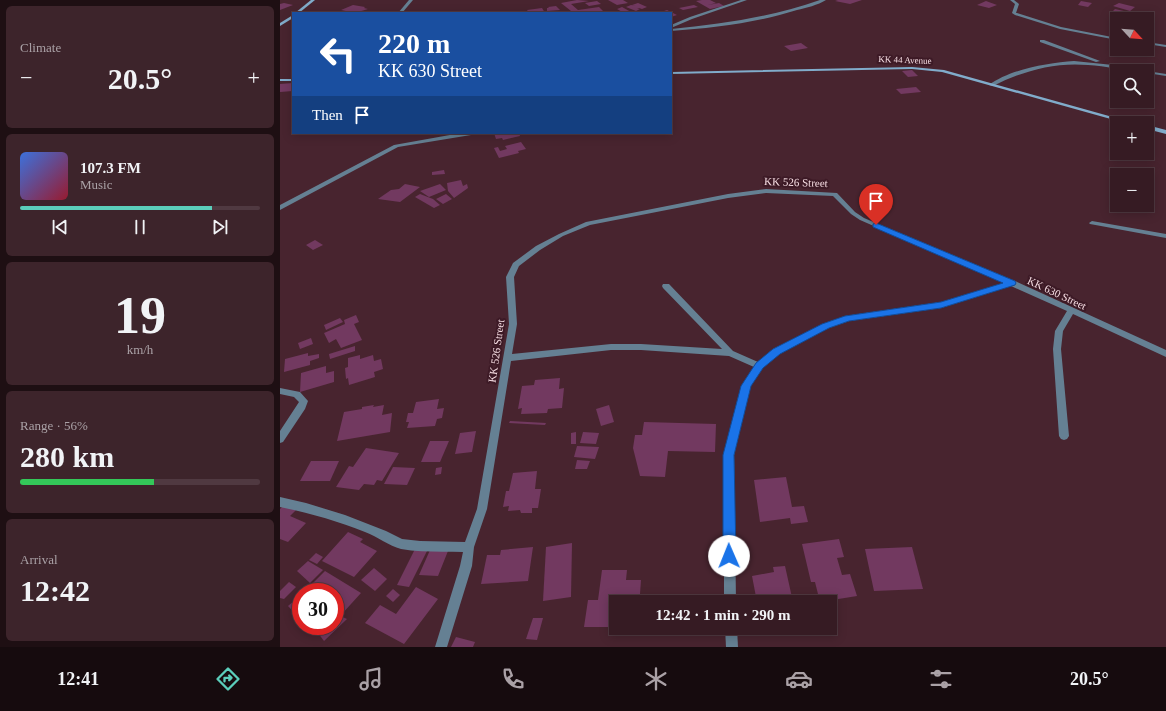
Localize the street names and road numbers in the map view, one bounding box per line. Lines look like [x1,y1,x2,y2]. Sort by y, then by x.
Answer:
street label: KK 44 Avenue [878,54,932,66]
street label: KK 526 Street [764,175,828,189]
street label: KK 630 Street [1026,274,1088,312]
street label: KK 526 Street [486,319,506,383]

